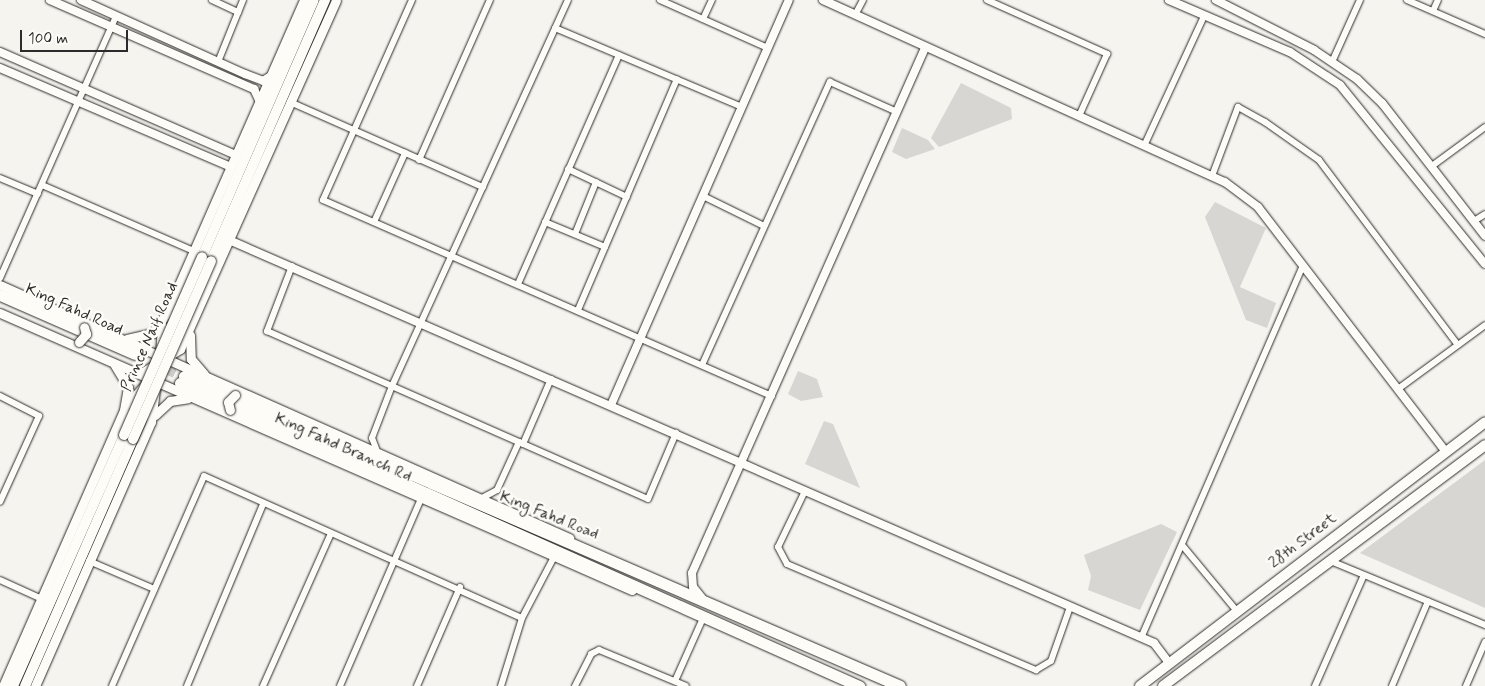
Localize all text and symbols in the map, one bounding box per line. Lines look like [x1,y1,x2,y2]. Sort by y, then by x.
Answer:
scale bar [22,20,130,52]
text: 100 m [28,29,68,49]
street label: King Fahd Road [22,280,126,340]
street label: Prince Naif Road [118,280,182,394]
street label: King Fahd Branch Rd [271,409,415,487]
street label: King Fahd Road [497,487,601,545]
street label: 28th Street [1265,509,1341,573]

